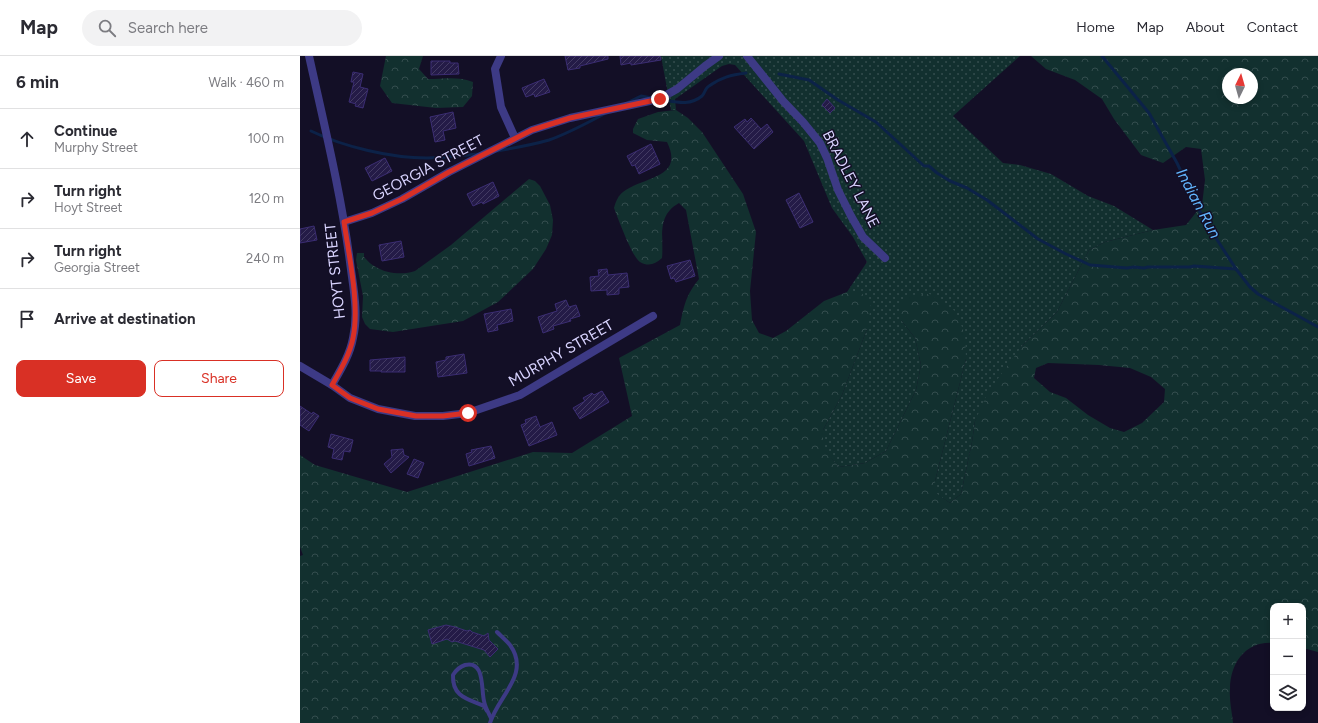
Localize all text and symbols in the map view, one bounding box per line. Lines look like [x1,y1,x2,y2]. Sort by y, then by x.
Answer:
search box [82,10,362,46]
text: Map [20,16,58,39]
icon: search [96,17,118,39]
text: Search here [128,19,208,37]
text: Home [1076,19,1115,36]
text: Map [1137,19,1164,36]
text: About [1186,19,1225,36]
text: Contact [1247,19,1298,36]
north arrow [1222,68,1258,104]
text: 6 min [16,72,59,92]
text: Walk · 460 m [208,75,284,90]
route end [651,90,669,108]
text: Continue [54,122,117,140]
street label: BRADLEY LANE [819,127,883,231]
icon: ahead [16,128,38,150]
text: 100 m [248,131,284,146]
street label: GEORGIA STREET [369,131,487,205]
text: Murphy Street [54,140,138,155]
water label: Indian Run [1172,165,1225,242]
text: Turn right [54,182,122,200]
icon: right [16,188,38,210]
text: 120 m [249,191,284,206]
text: Hoyt Street [54,200,123,215]
street label: HOYT STREET [321,221,349,320]
text: Turn right [54,242,122,260]
icon: right [16,248,38,270]
text: 240 m [246,251,284,266]
text: Georgia Street [54,260,140,275]
icon: arrive [16,308,38,330]
text: Arrive at destination [54,310,195,328]
street label: MURPHY STREET [505,315,617,390]
button: Save [16,360,146,397]
button: Share [154,360,284,397]
route start [459,404,477,422]
map controls [1270,603,1306,711]
button: + [1270,603,1306,639]
button: − [1270,639,1306,675]
button: layers [1270,675,1306,711]

